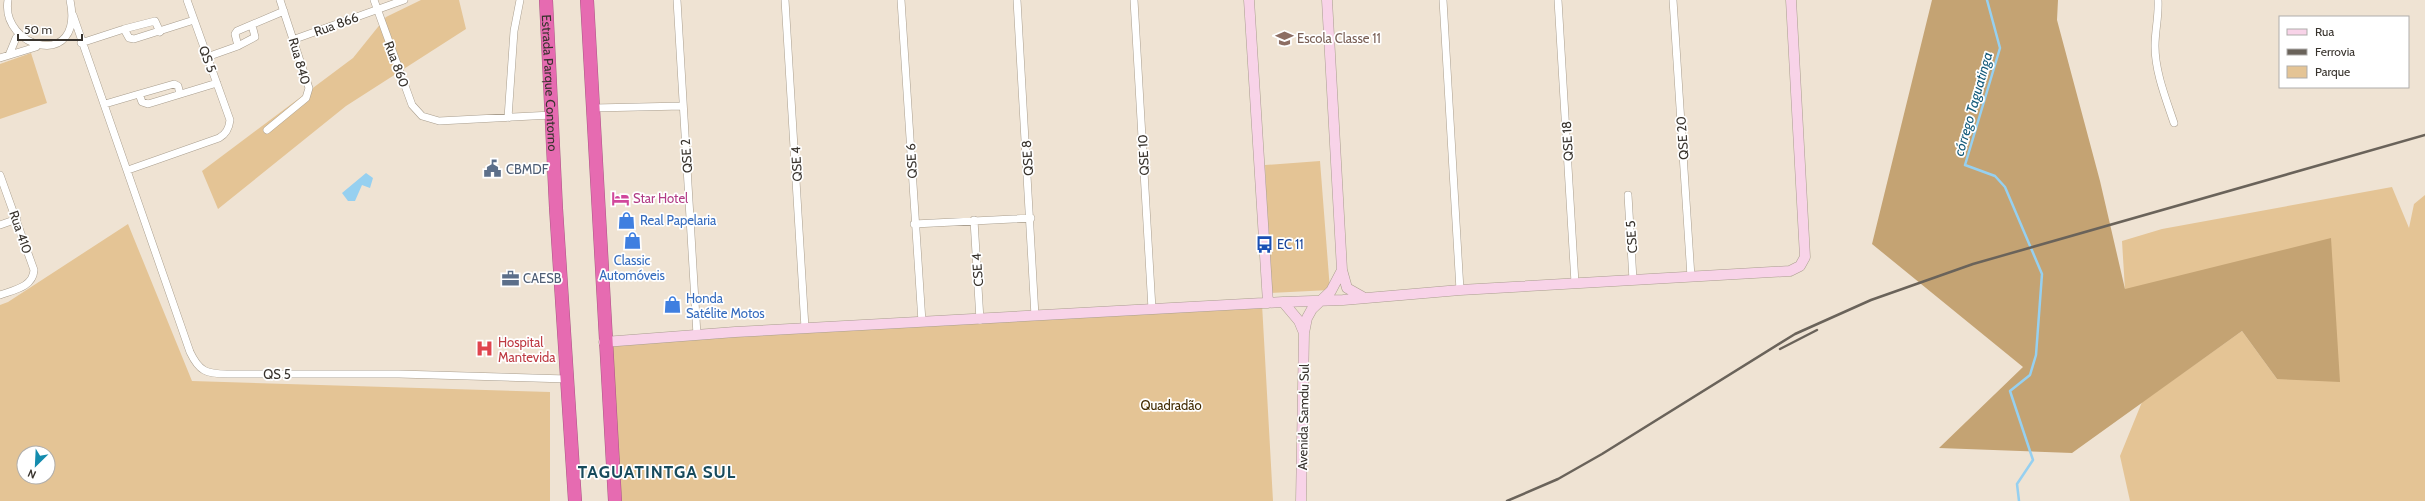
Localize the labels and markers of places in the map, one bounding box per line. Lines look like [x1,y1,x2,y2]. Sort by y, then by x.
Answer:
school or university icon: Escola Classe 11 [1274,28,1294,48]
place label: Escola Classe 11 [1297,30,1381,46]
public building icon: CBMDF [483,159,503,179]
place label: CBMDF [506,161,549,177]
hotel icon: Star Hotel [610,188,630,208]
place label: Star Hotel [633,190,688,206]
shop icon: Real Papelaria [617,210,637,230]
place label: Real Papelaria [640,212,717,228]
shop icon: Classic Automóveis [622,231,642,251]
bus stop icon: EC 11 [1254,234,1274,254]
place label: EC 11 [1277,236,1303,252]
place label: Classic Automóveis [599,252,665,283]
office icon: CAESB [500,268,520,288]
place label: CAESB [523,270,562,286]
place label: Honda Satélite Motos [686,290,765,321]
shop icon: Honda Satélite Motos [663,295,683,315]
place label: Hospital Mantevida [498,334,556,365]
hospital icon: Hospital Mantevida [475,339,495,359]

